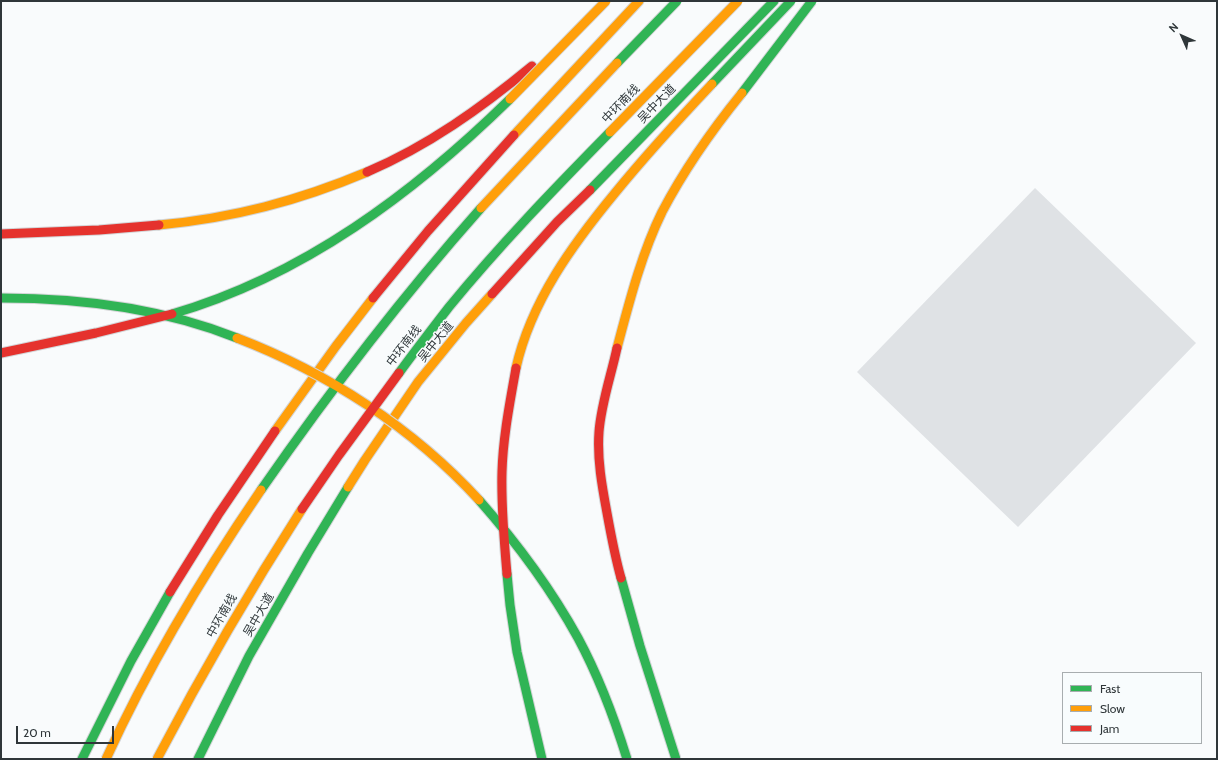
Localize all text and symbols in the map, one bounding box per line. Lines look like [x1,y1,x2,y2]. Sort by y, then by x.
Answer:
north arrow [1162,16,1202,56]
text: N [1166,20,1181,35]
street label: 中环南线 [599,82,643,126]
street label: 吴中大道 [635,82,679,126]
street label: 吴中大道 [415,319,457,365]
street label: 中环南线 [384,323,424,369]
street label: 吴中大道 [241,591,277,639]
street label: 中环南线 [204,592,240,640]
legend [1062,672,1202,744]
text: Fast [1100,681,1120,696]
text: Slow [1100,701,1125,716]
scale bar [18,718,116,744]
text: Jam [1100,721,1119,736]
text: 20 m [23,725,51,740]

